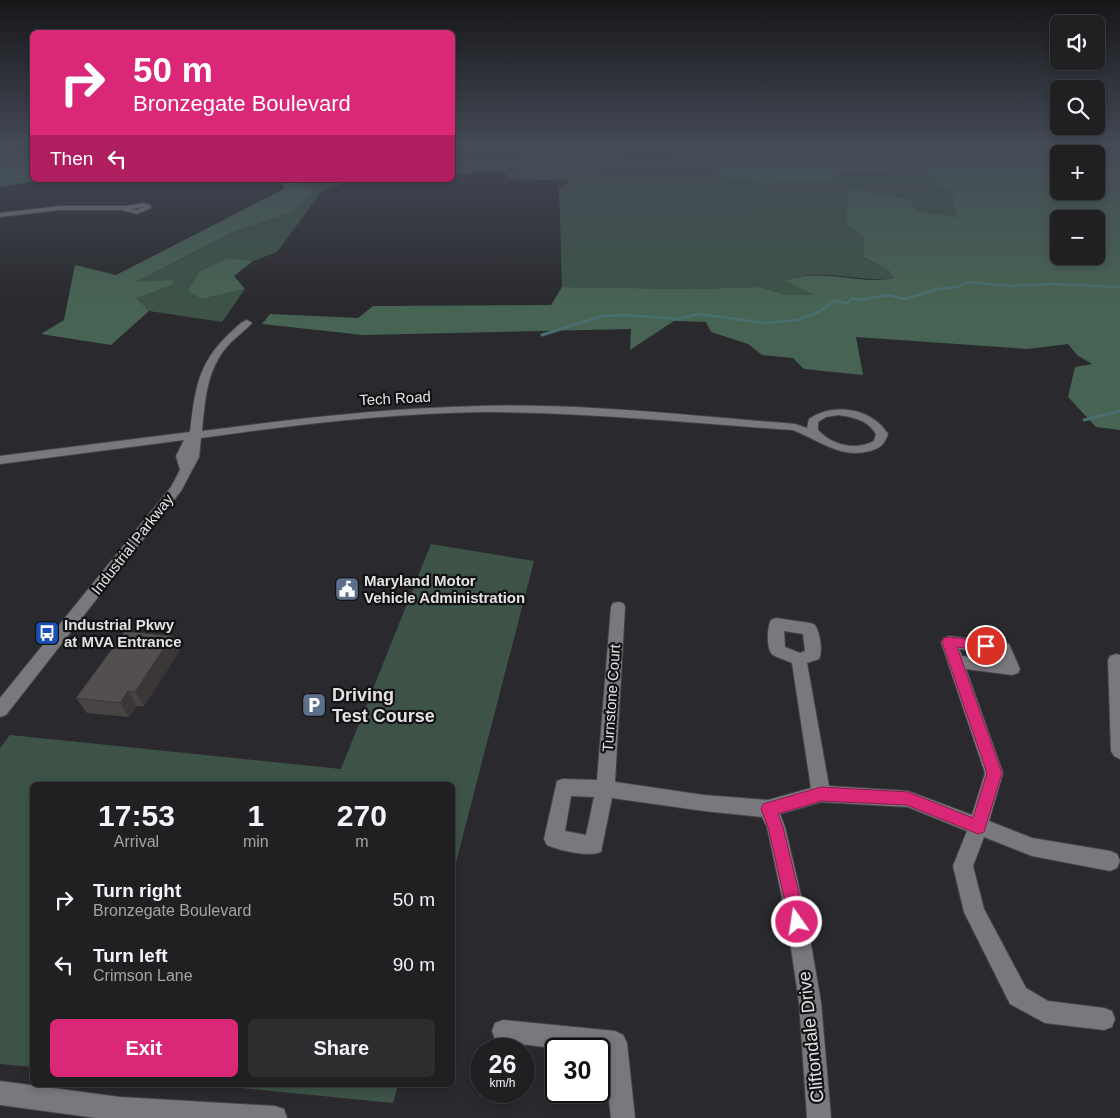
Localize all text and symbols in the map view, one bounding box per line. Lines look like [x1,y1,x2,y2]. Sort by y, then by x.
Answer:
map controls [1050,15,1105,265]
button: sound [1050,15,1105,70]
icon: right [50,50,115,115]
text: 50 m [133,50,213,89]
button: search [1050,80,1105,135]
text: Bronzegate Boulevard [133,91,351,116]
icon: left [103,145,131,173]
button: + [1050,145,1105,200]
text: Then [50,148,93,169]
button: − [1050,210,1105,265]
street label: Tech Road [359,388,431,408]
street label: Industrial Parkway [88,490,177,598]
place label: Maryland Motor Vehicle Administration [364,572,525,606]
public building icon: Maryland Motor Vehicle Administration [334,576,360,602]
place label: Industrial Pkwy at MVA Entrance [64,616,182,650]
bus stop icon: Industrial Pkwy at MVA Entrance [34,620,60,646]
pin [965,625,1007,667]
icon: arrive [972,632,1000,660]
street label: Turnstone Court [599,643,623,752]
place label: Driving Test Course [332,685,435,726]
parking icon: Driving Test Course [301,692,327,718]
text: 17:53 [98,799,175,832]
text: 1 [247,799,264,832]
text: 270 [337,799,387,832]
text: Arrival [114,833,159,850]
text: min [243,833,269,850]
text: m [355,833,368,850]
text: Turn right [93,880,181,901]
icon: right [50,886,78,914]
text: 50 m [393,889,435,910]
position arrow [770,895,822,947]
text: Bronzegate Boulevard [93,902,251,919]
text: Turn left [93,945,168,966]
icon: left [50,951,78,979]
text: 90 m [393,954,435,975]
text: Crimson Lane [93,967,193,984]
street label: Cliftondale Drive [794,970,828,1104]
button: Exit [50,1019,238,1077]
button: Share [248,1019,435,1077]
speed limit sign: 30 [545,1038,610,1103]
text: 26 [489,1050,516,1078]
text: km/h [489,1076,516,1090]

